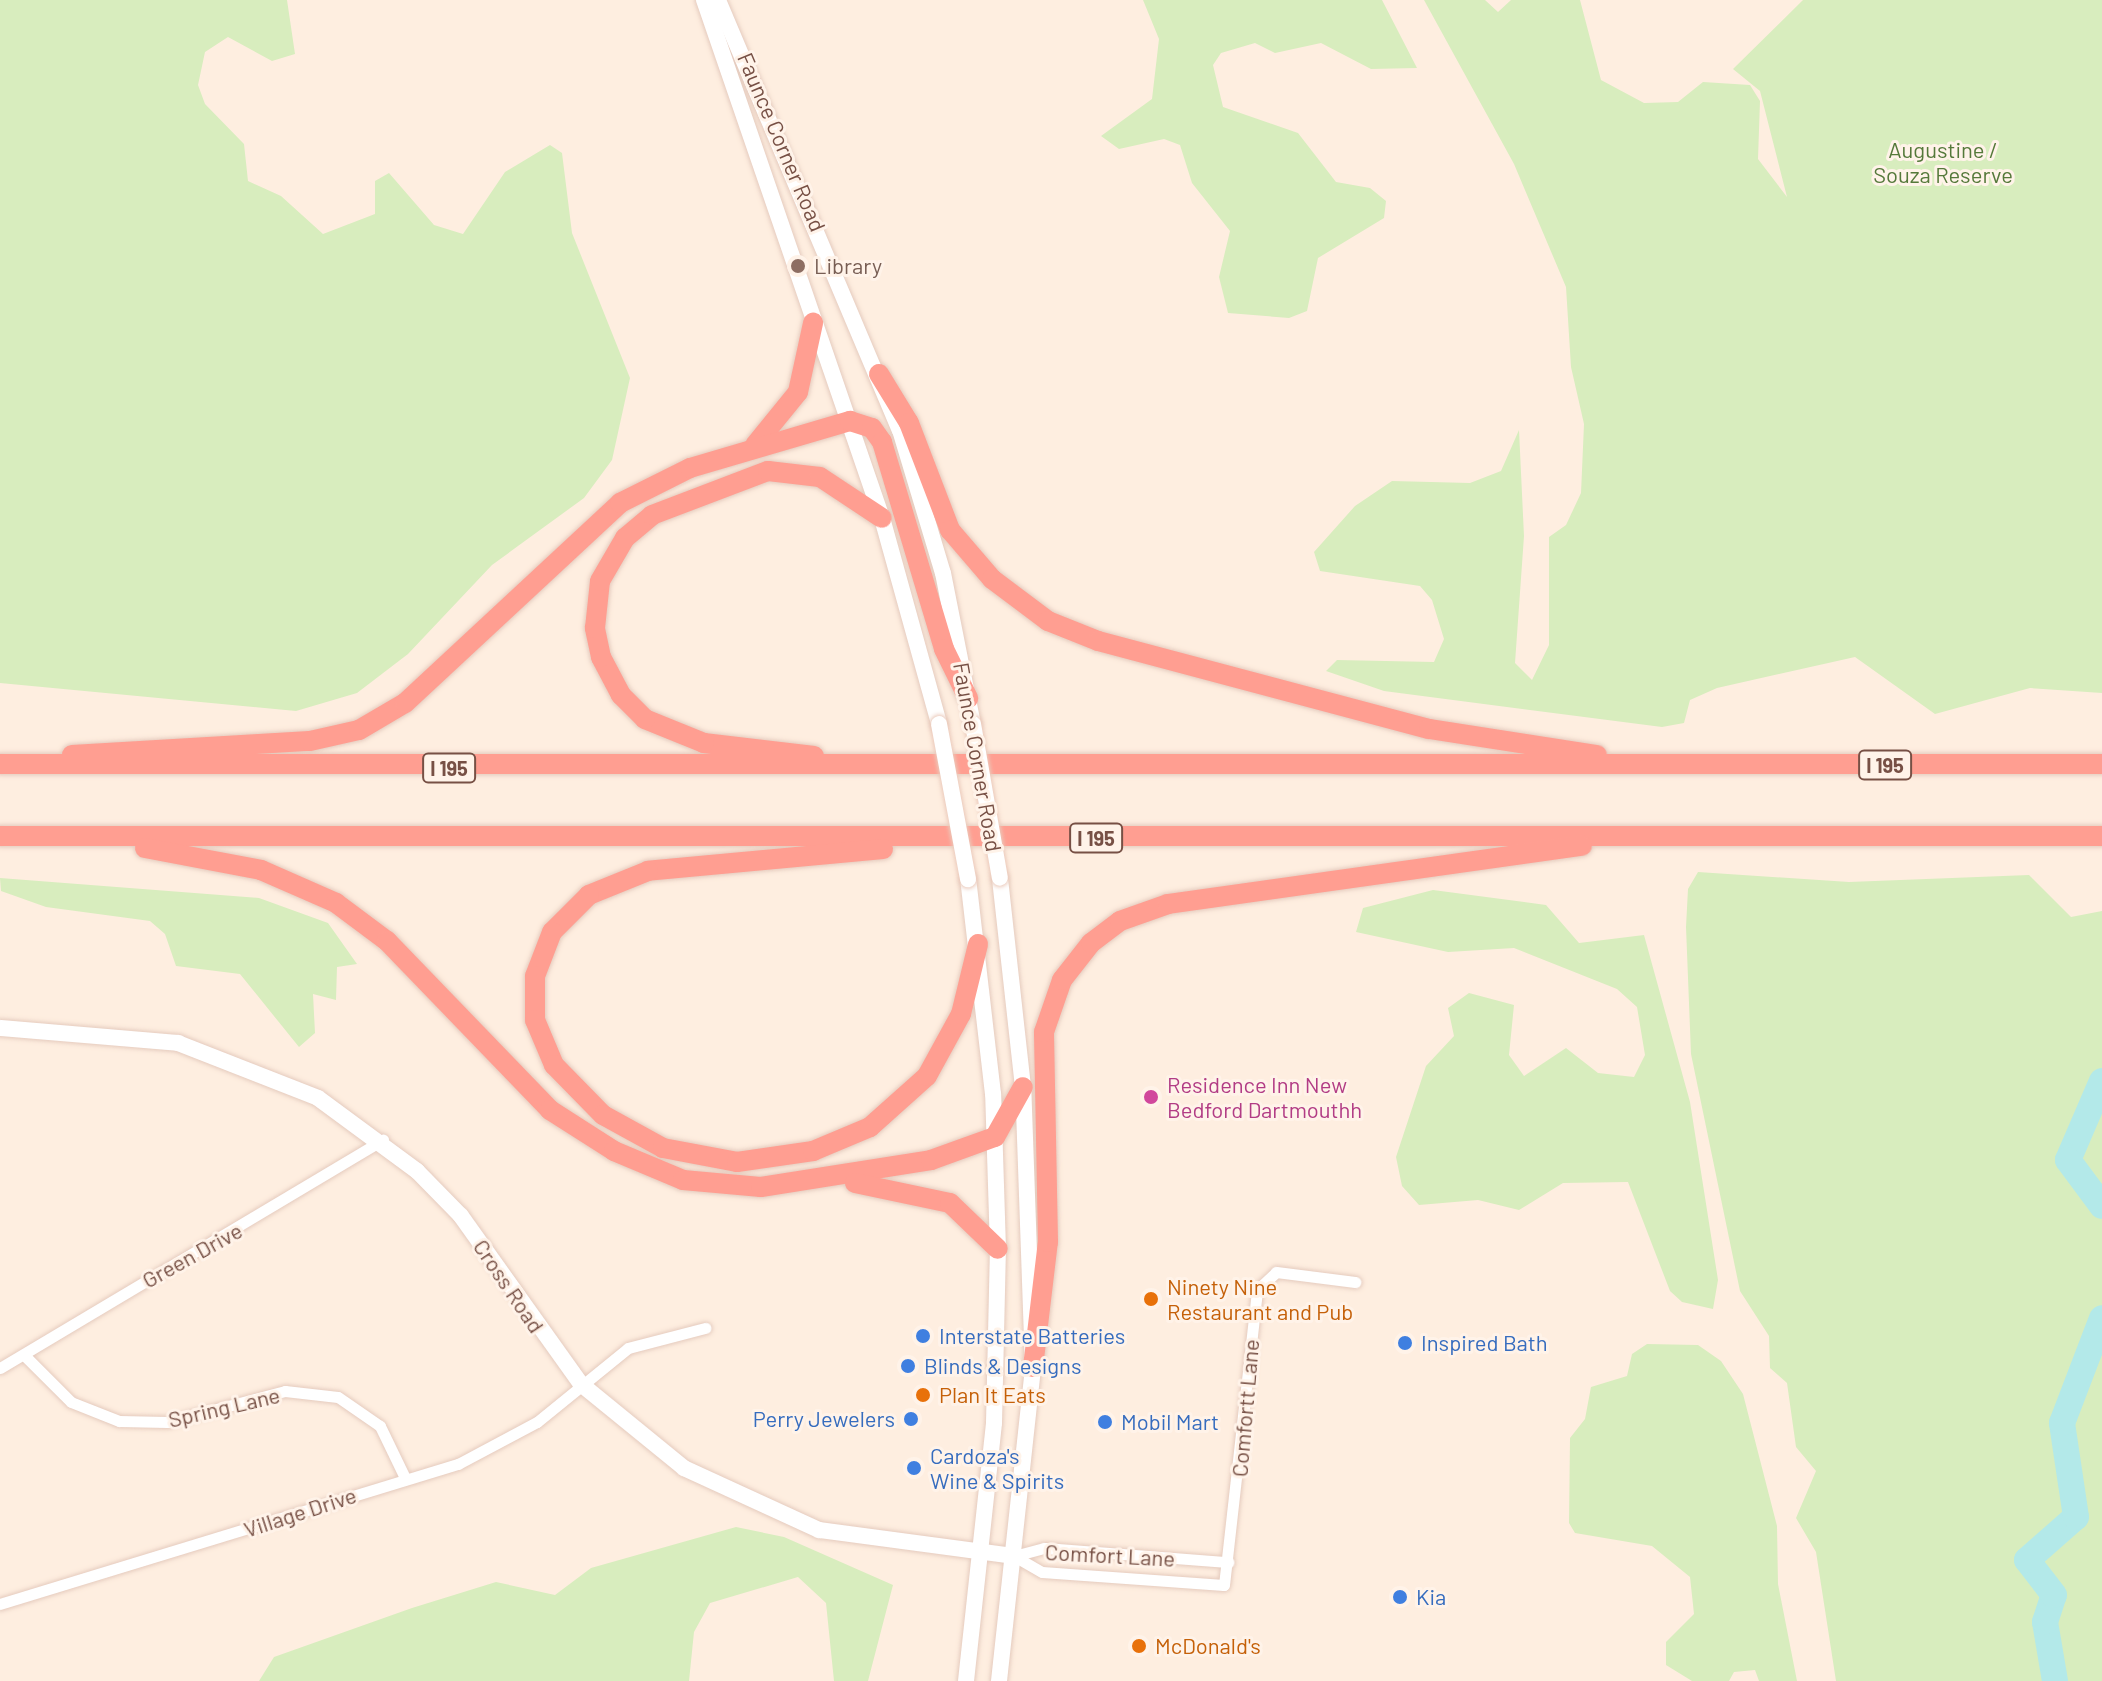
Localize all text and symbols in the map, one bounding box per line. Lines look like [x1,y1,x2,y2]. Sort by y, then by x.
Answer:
street label: Faunce Corner Road [732,49,832,235]
park label: Augustine / Souza Reserve [1873,136,2013,188]
place label: Library [814,253,882,279]
marker: Library [789,257,807,275]
street label: Faunce Corner Road [948,660,1008,854]
road number: I 195 [1857,749,1913,781]
road number: I 195 [421,752,477,784]
road number: I 195 [1068,822,1124,854]
place label: Residence Inn New Bedford Dartmouthh [1167,1071,1362,1122]
marker: Residence Inn New Bedford Dartmouthh [1142,1088,1160,1106]
street label: Green Drive [137,1217,247,1293]
street label: Cross Road [468,1234,550,1338]
place label: Ninety Nine Restaurant and Pub [1167,1273,1353,1324]
marker: Ninety Nine Restaurant and Pub [1142,1290,1160,1308]
place label: Interstate Batteries [939,1323,1125,1349]
marker: Interstate Batteries [914,1327,932,1345]
place label: Inspired Bath [1421,1330,1548,1356]
marker: Inspired Bath [1396,1334,1414,1352]
street label: Comfortt Lane [1226,1338,1264,1478]
place label: Blinds & Designs [924,1353,1082,1379]
marker: Blinds & Designs [899,1357,917,1375]
street label: Spring Lane [166,1381,282,1433]
place label: Plan It Eats [939,1382,1046,1408]
marker: Plan It Eats [914,1386,932,1404]
place label: Perry Jewelers [753,1406,895,1432]
place label: Mobil Mart [1121,1409,1219,1435]
marker: Perry Jewelers [902,1410,920,1428]
marker: Mobil Mart [1096,1413,1114,1431]
place label: Cardoza's Wine & Spirits [930,1442,1064,1494]
marker: Cardoza's Wine & Spirits [905,1459,923,1477]
street label: Village Drive [240,1481,360,1543]
street label: Comfort Lane [1044,1538,1176,1572]
place label: Kia [1416,1584,1446,1610]
marker: Kia [1391,1588,1409,1606]
place label: McDonald's [1155,1633,1261,1659]
marker: McDonald's [1130,1637,1148,1655]

